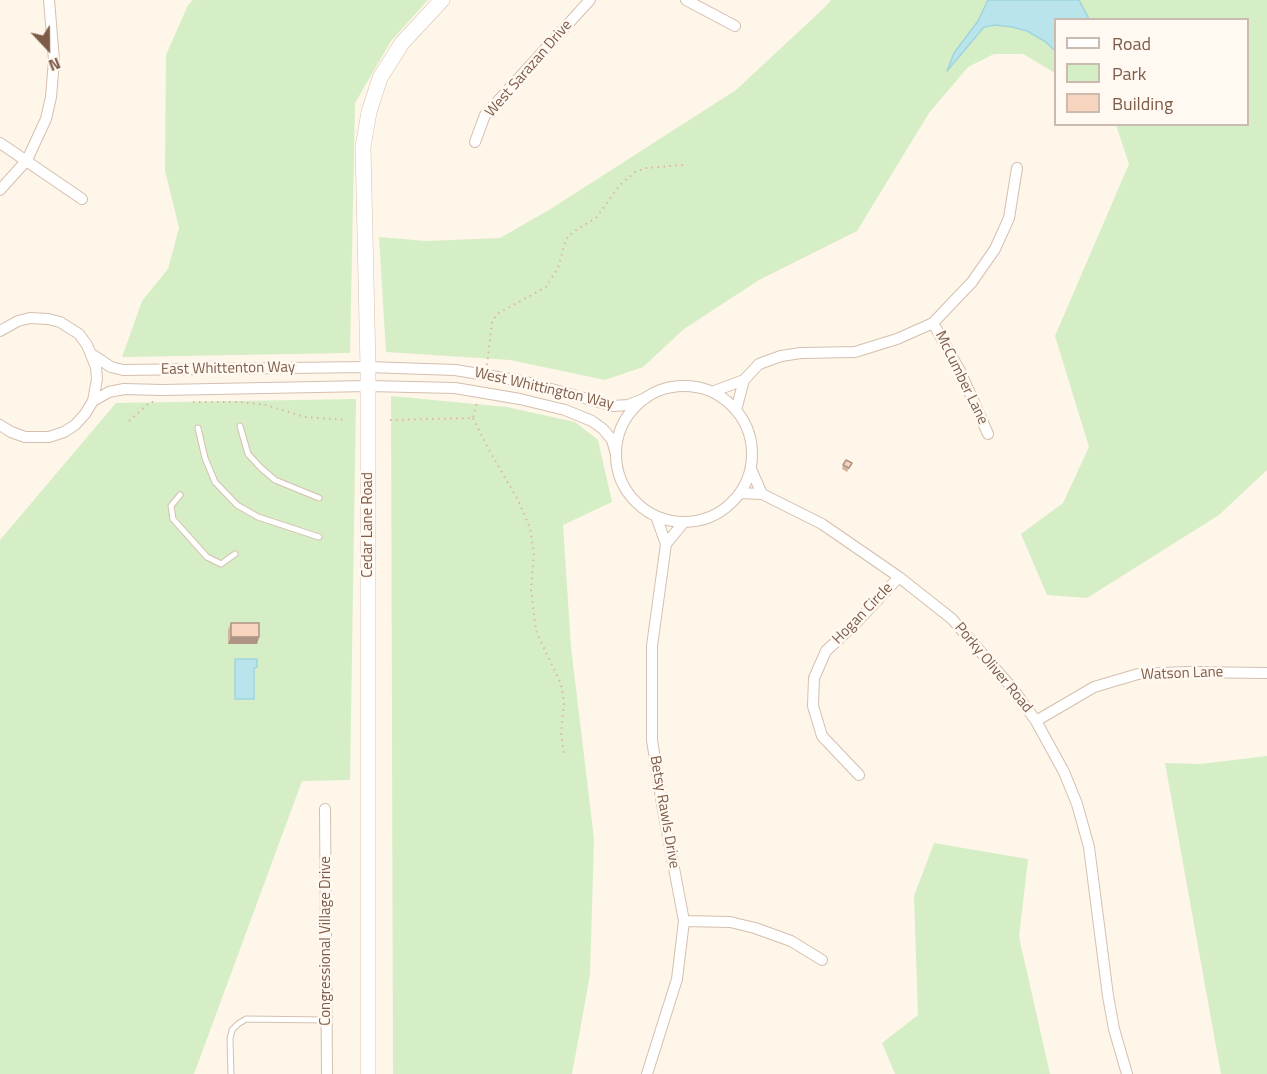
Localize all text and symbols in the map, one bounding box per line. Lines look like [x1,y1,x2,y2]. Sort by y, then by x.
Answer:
street label: West Sarazan Drive [482,17,576,121]
north arrow [18,18,78,78]
legend [1054,18,1249,126]
text: Road [1112,30,1151,57]
text: N [45,51,64,78]
text: Park [1112,60,1146,87]
text: Building [1112,90,1173,117]
street label: McCumber Lane [931,328,991,428]
street label: East Whittenton Way [161,359,295,379]
street label: West Whittington Way [473,364,615,414]
street label: Cedar Lane Road [359,472,377,578]
street label: Hogan Circle [829,579,897,649]
street label: Porky Oliver Road [950,619,1036,717]
street label: Watson Lane [1140,664,1224,684]
street label: Betsy Rawls Drive [645,754,683,870]
street label: Congressional Village Drive [317,856,335,1026]

